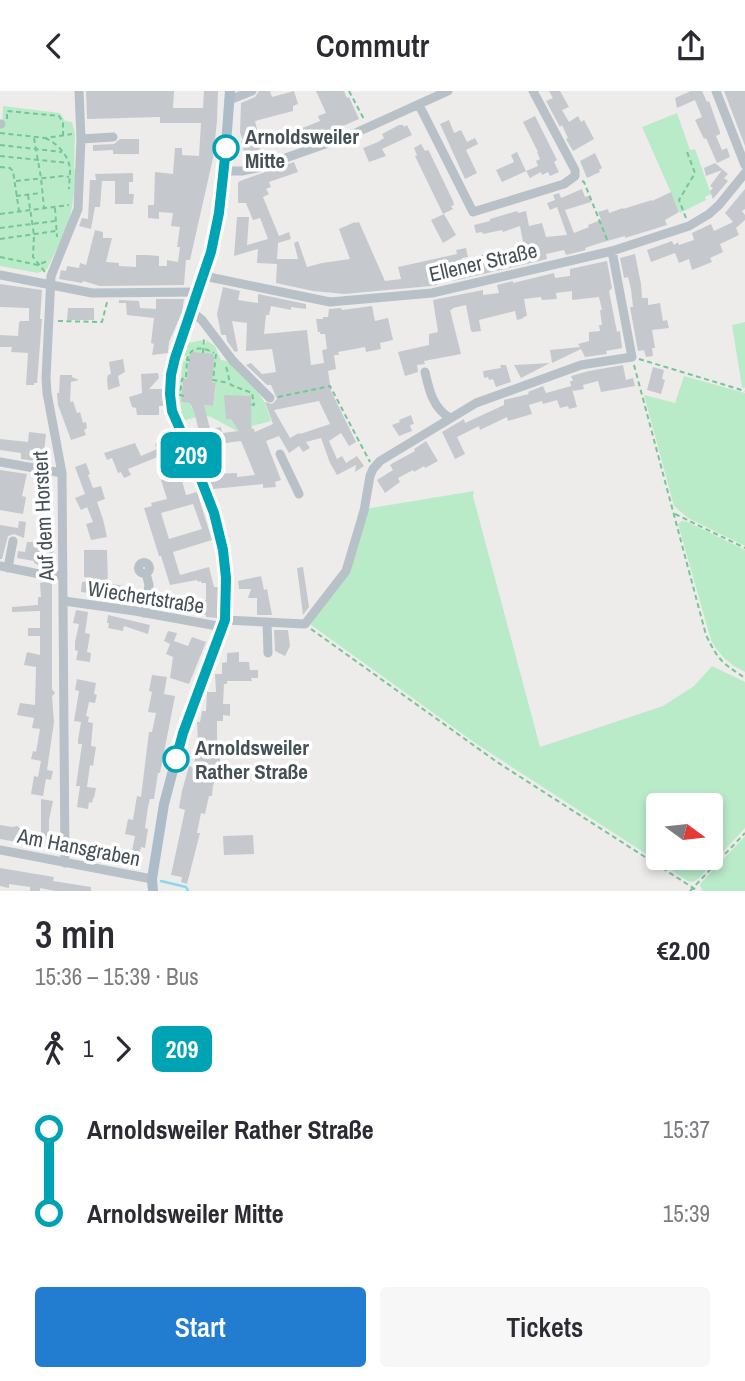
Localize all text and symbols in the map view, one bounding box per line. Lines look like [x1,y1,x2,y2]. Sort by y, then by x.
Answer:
text: Commutr [316,24,429,67]
icon: back [35,27,73,65]
icon: share [672,27,710,65]
place label: Arnoldsweiler Mitte [245,122,359,175]
marker: Arnoldsweiler Mitte [213,135,239,161]
street label: Ellener Straße [426,235,540,289]
line badge: 209 [151,432,231,478]
text: 209 [175,439,207,471]
street label: Auf dem Horstert [25,450,61,583]
street label: Wiechertstraße [86,573,206,621]
place label: Arnoldsweiler Rather Straße [195,733,309,786]
marker: Arnoldsweiler Rather Straße [163,746,189,772]
north arrow [646,793,723,870]
map controls [646,793,723,870]
street label: Am Hansgraben [14,821,143,873]
text: 3 min [35,909,115,960]
text: €2.00 [657,933,710,968]
text: 15:36 – 15:39 · Bus [35,961,199,992]
icon: walk [35,1030,73,1068]
icon: forward [104,1030,142,1068]
text: 1 [83,1033,94,1064]
text: 209 [166,1033,198,1065]
text: Arnoldsweiler Rather Straße [87,1112,374,1147]
text: 15:37 [663,1114,710,1145]
text: Arnoldsweiler Mitte [87,1196,284,1231]
text: 15:39 [663,1198,710,1229]
button: Start [35,1287,366,1367]
button: Tickets [380,1287,710,1367]

